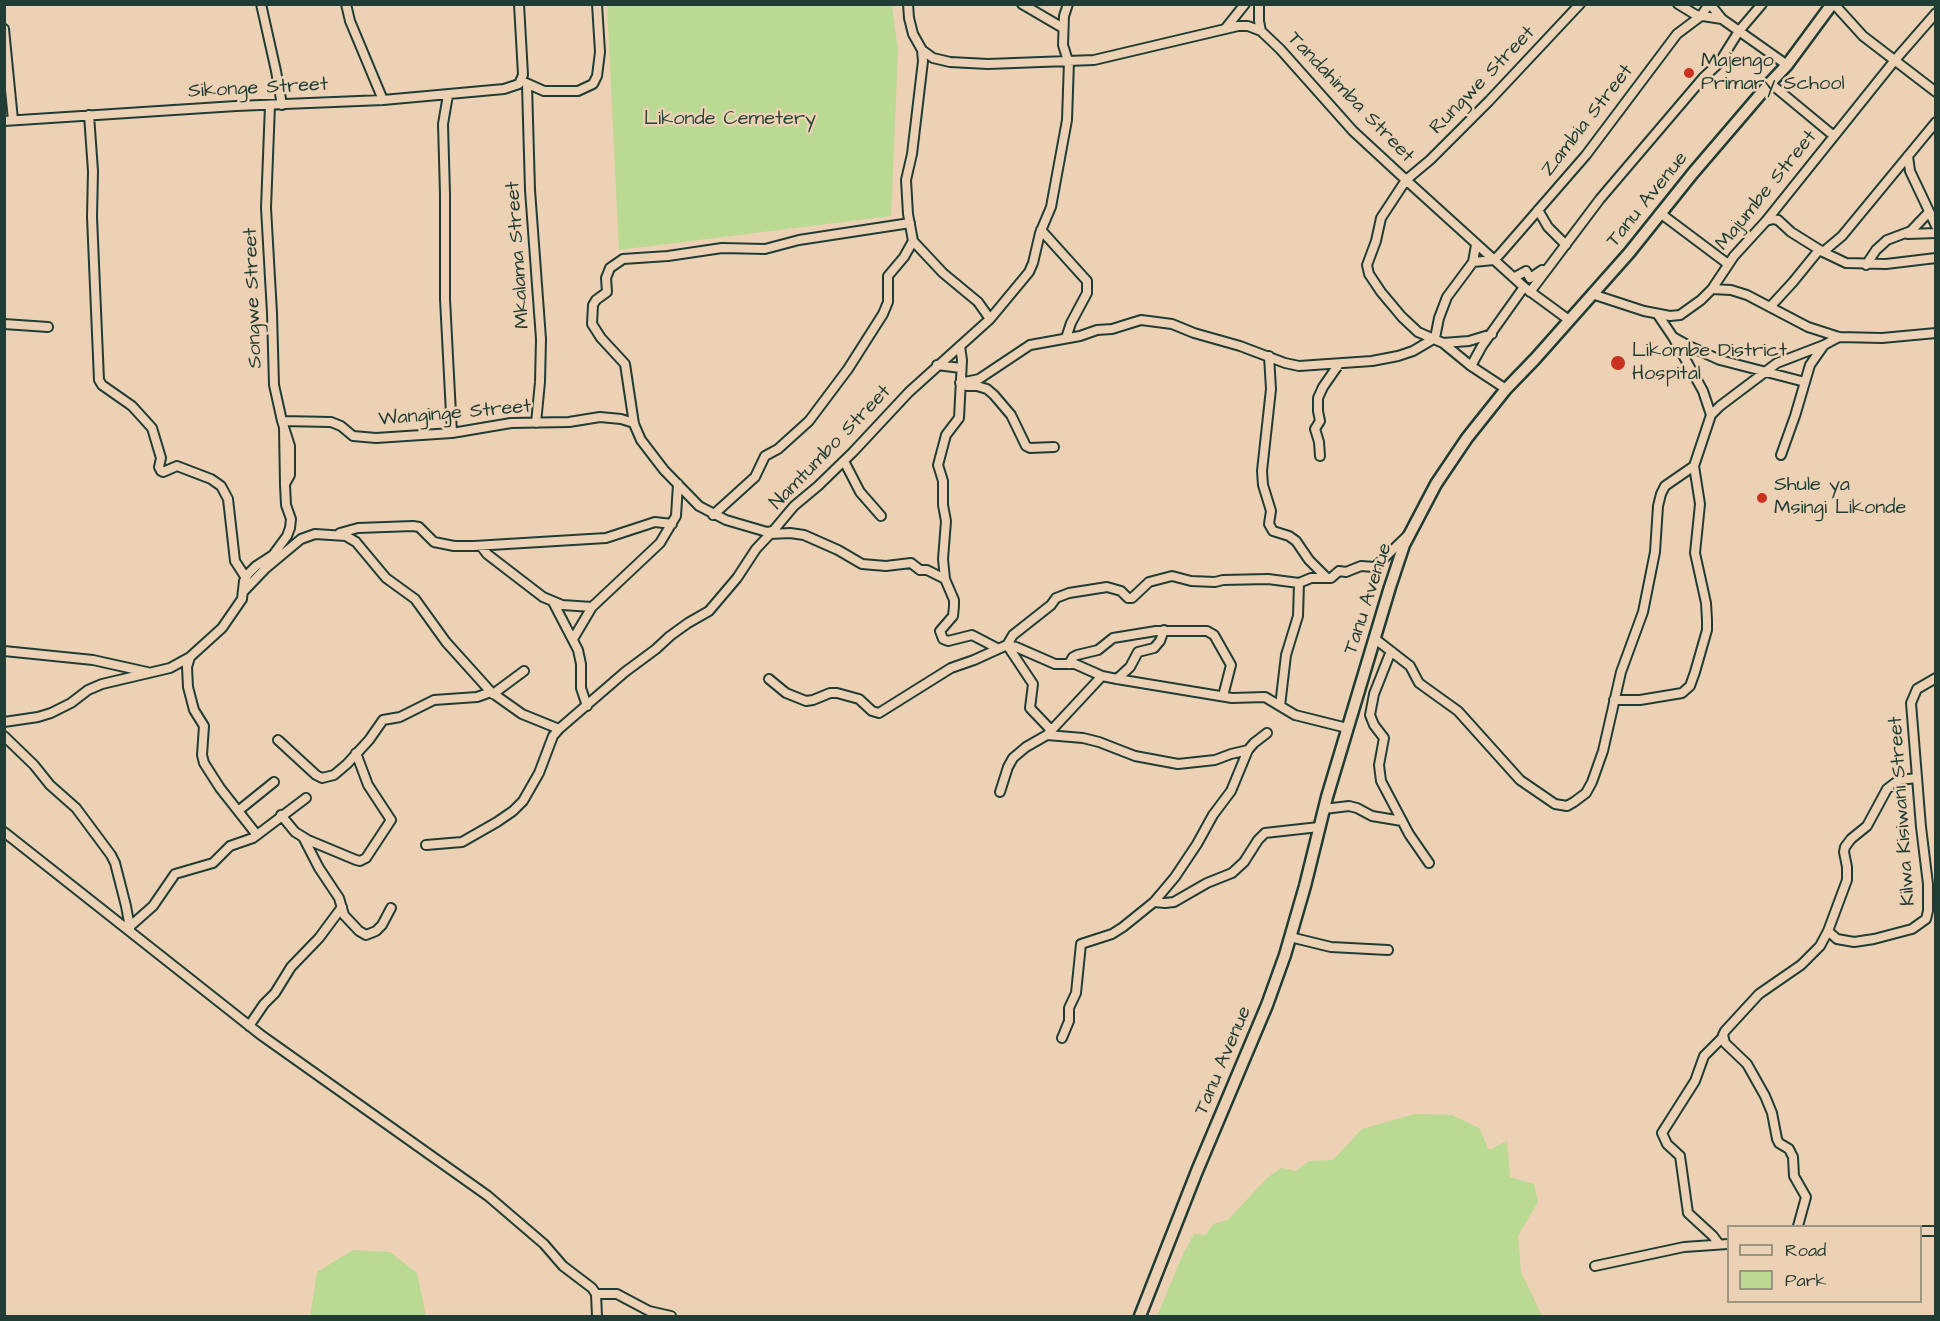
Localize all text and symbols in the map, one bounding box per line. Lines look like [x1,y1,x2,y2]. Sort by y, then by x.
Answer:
street label: Rungwe Street [1425,22,1541,140]
street label: Tandahimba Street [1281,28,1419,168]
place label: Majengo Primary School [1701,50,1845,97]
street label: Zambia Street [1537,60,1639,182]
marker: Majengo Primary School [1682,66,1696,80]
street label: Sikonge Street [187,73,329,105]
park label: Likonde Cemetery [644,108,816,132]
street label: Majumbe Street [1711,126,1823,256]
street label: Tanu Avenue [1602,147,1694,253]
street label: Mkalama Street [502,180,536,330]
street label: Songwe Street [240,227,268,369]
place label: Likombe District Hospital [1632,340,1787,387]
marker: Likombe District Hospital [1609,354,1627,372]
street label: Namtumbo Street [765,381,897,515]
street label: Wanginge Street [378,395,532,433]
place label: Shule ya Msingi Likonde [1774,474,1906,521]
marker: Shule ya Msingi Likonde [1755,491,1769,505]
street label: Tanu Avenue [1340,540,1398,658]
street label: Kilwa Kisiwani Street [1884,715,1922,907]
street label: Tanu Avenue [1190,1003,1258,1119]
legend [1727,1225,1922,1303]
text: Road [1785,1238,1826,1263]
text: Park [1785,1268,1827,1293]

